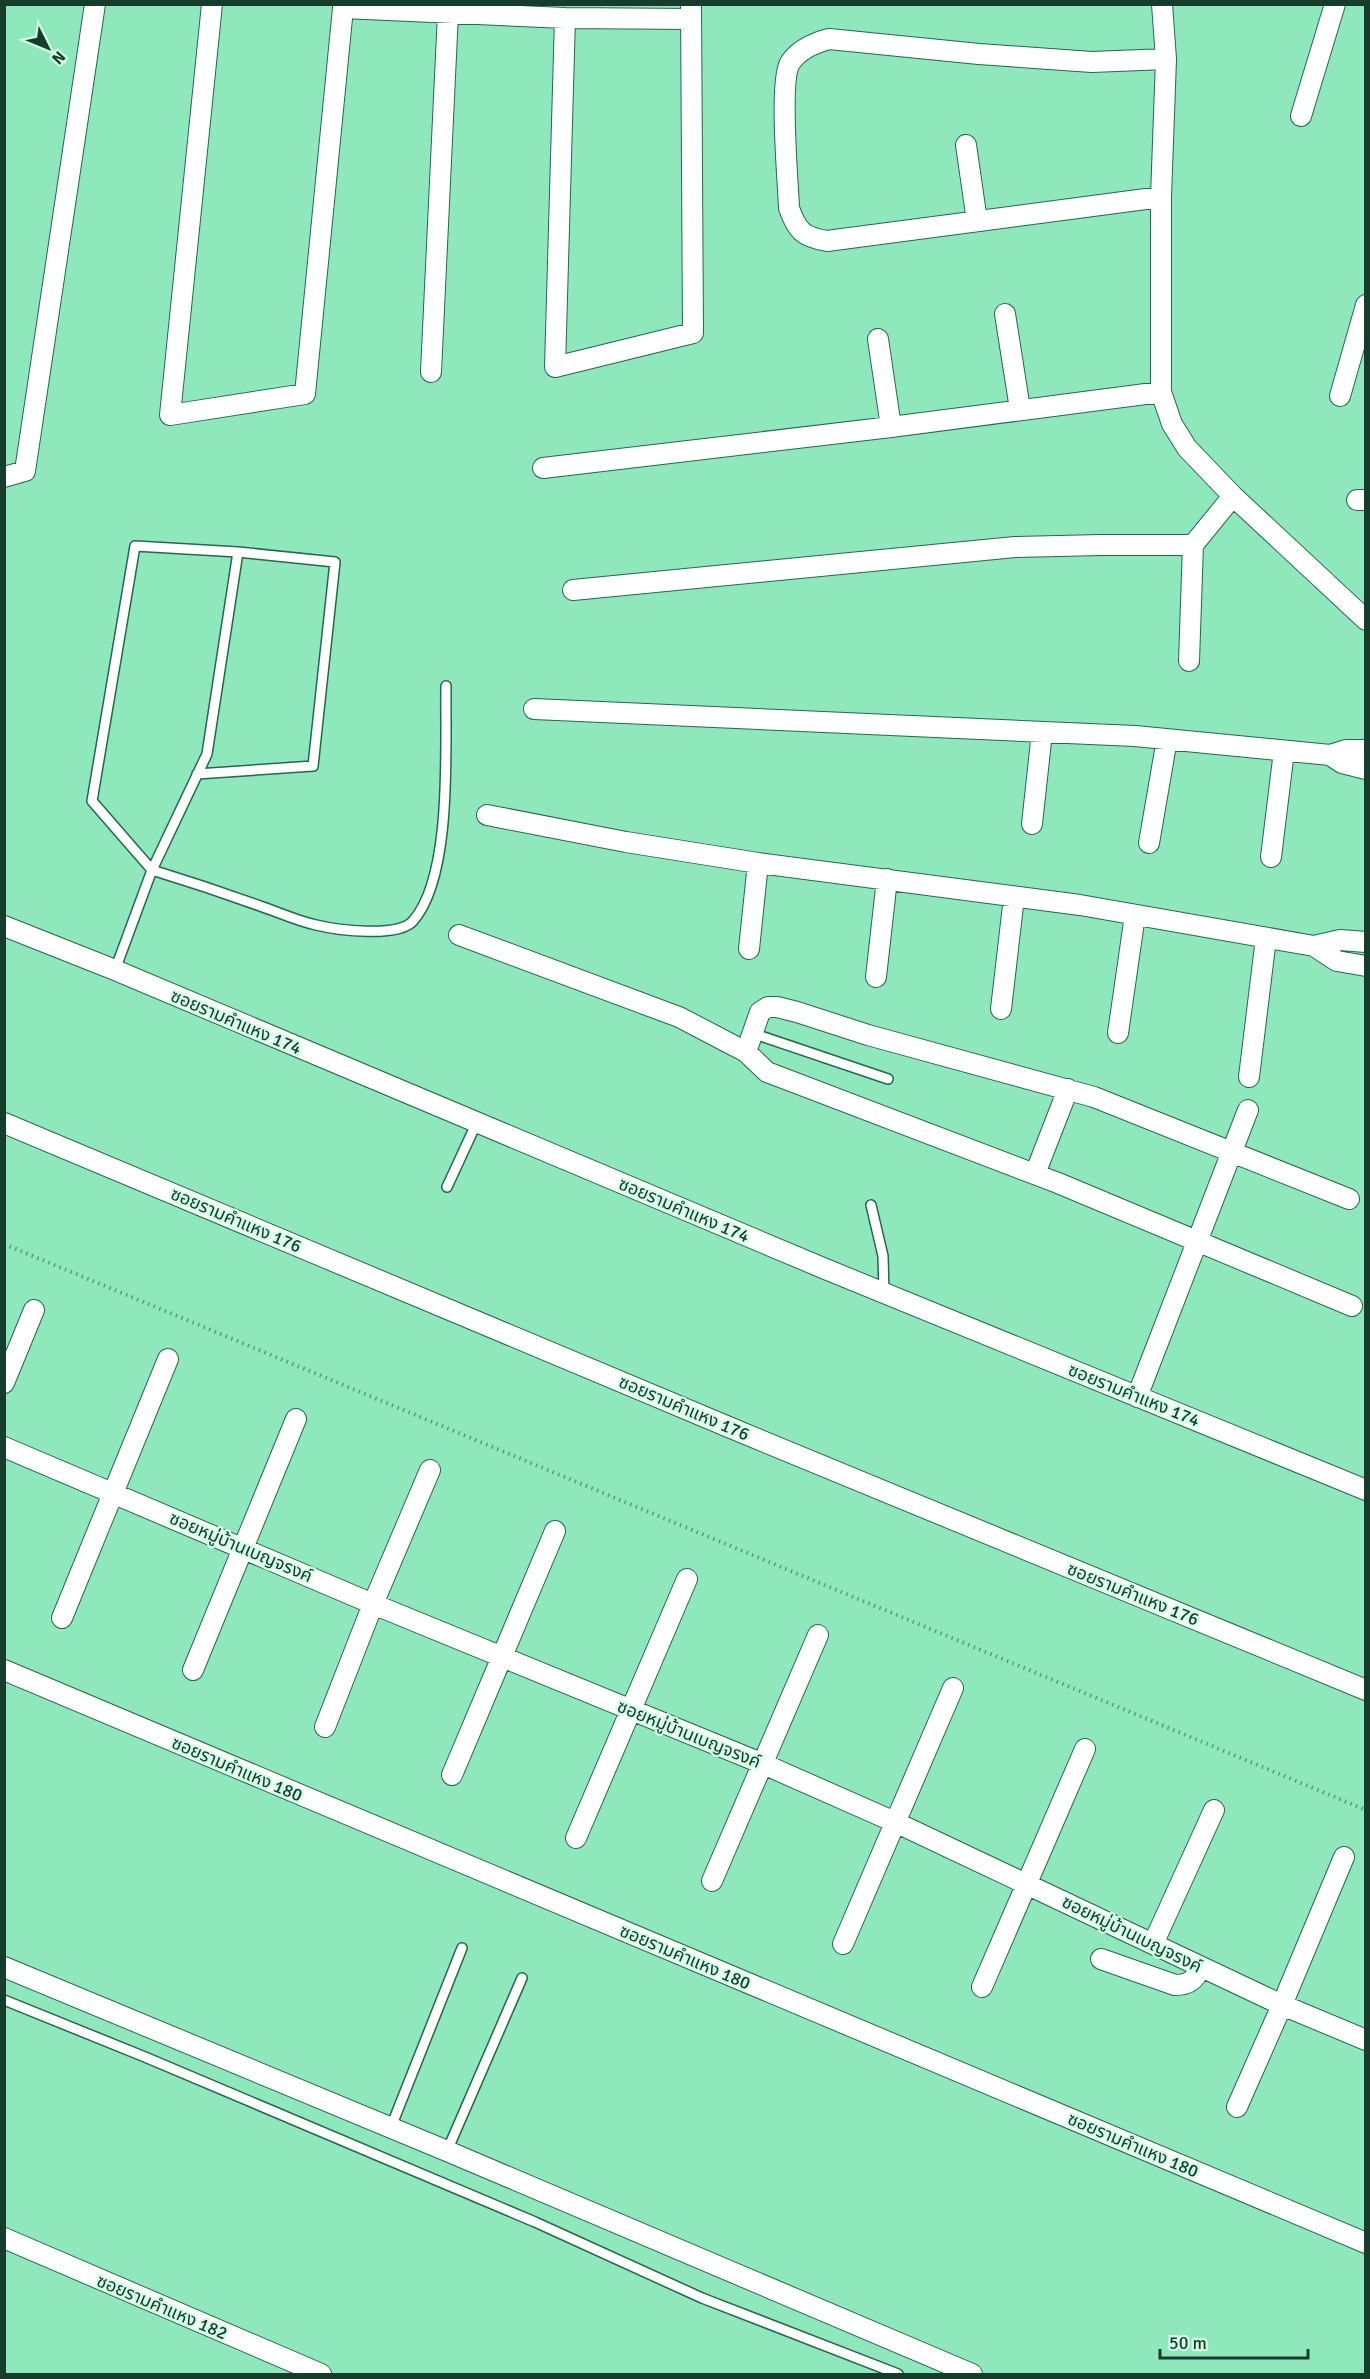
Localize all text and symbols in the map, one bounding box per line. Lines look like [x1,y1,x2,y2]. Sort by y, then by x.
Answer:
north arrow [18,18,78,78]
text: N [47,47,69,68]
street label: ซอยรามคำแหง 174 [167,984,305,1060]
street label: ซอยรามคำแหง 174 [615,1172,753,1248]
street label: ซอยรามคำแหง 176 [167,1182,305,1258]
street label: ซอยรามคำแหง 174 [1065,1359,1203,1432]
street label: ซอยรามคำแหง 176 [615,1370,753,1446]
street label: ซอยหมู่บ้านเบญจรงค์ [166,1507,316,1588]
street label: ซอยรามคำแหง 176 [1064,1558,1202,1630]
street label: ซอยหมู่บ้านเบญจรงค์ [613,1695,764,1774]
street label: ซอยรามคำแหง 180 [168,1731,306,1807]
street label: ซอยหมู่บ้านเบญจรงค์ [1058,1891,1206,1978]
street label: ซอยรามคำแหง 180 [616,1919,754,1995]
street label: ซอยรามคำแหง 180 [1064,2107,1202,2183]
street label: ซอยรามคำแหง 182 [93,2269,231,2345]
scale bar [1160,2322,1308,2360]
text: 50 m [1169,2332,1207,2354]

